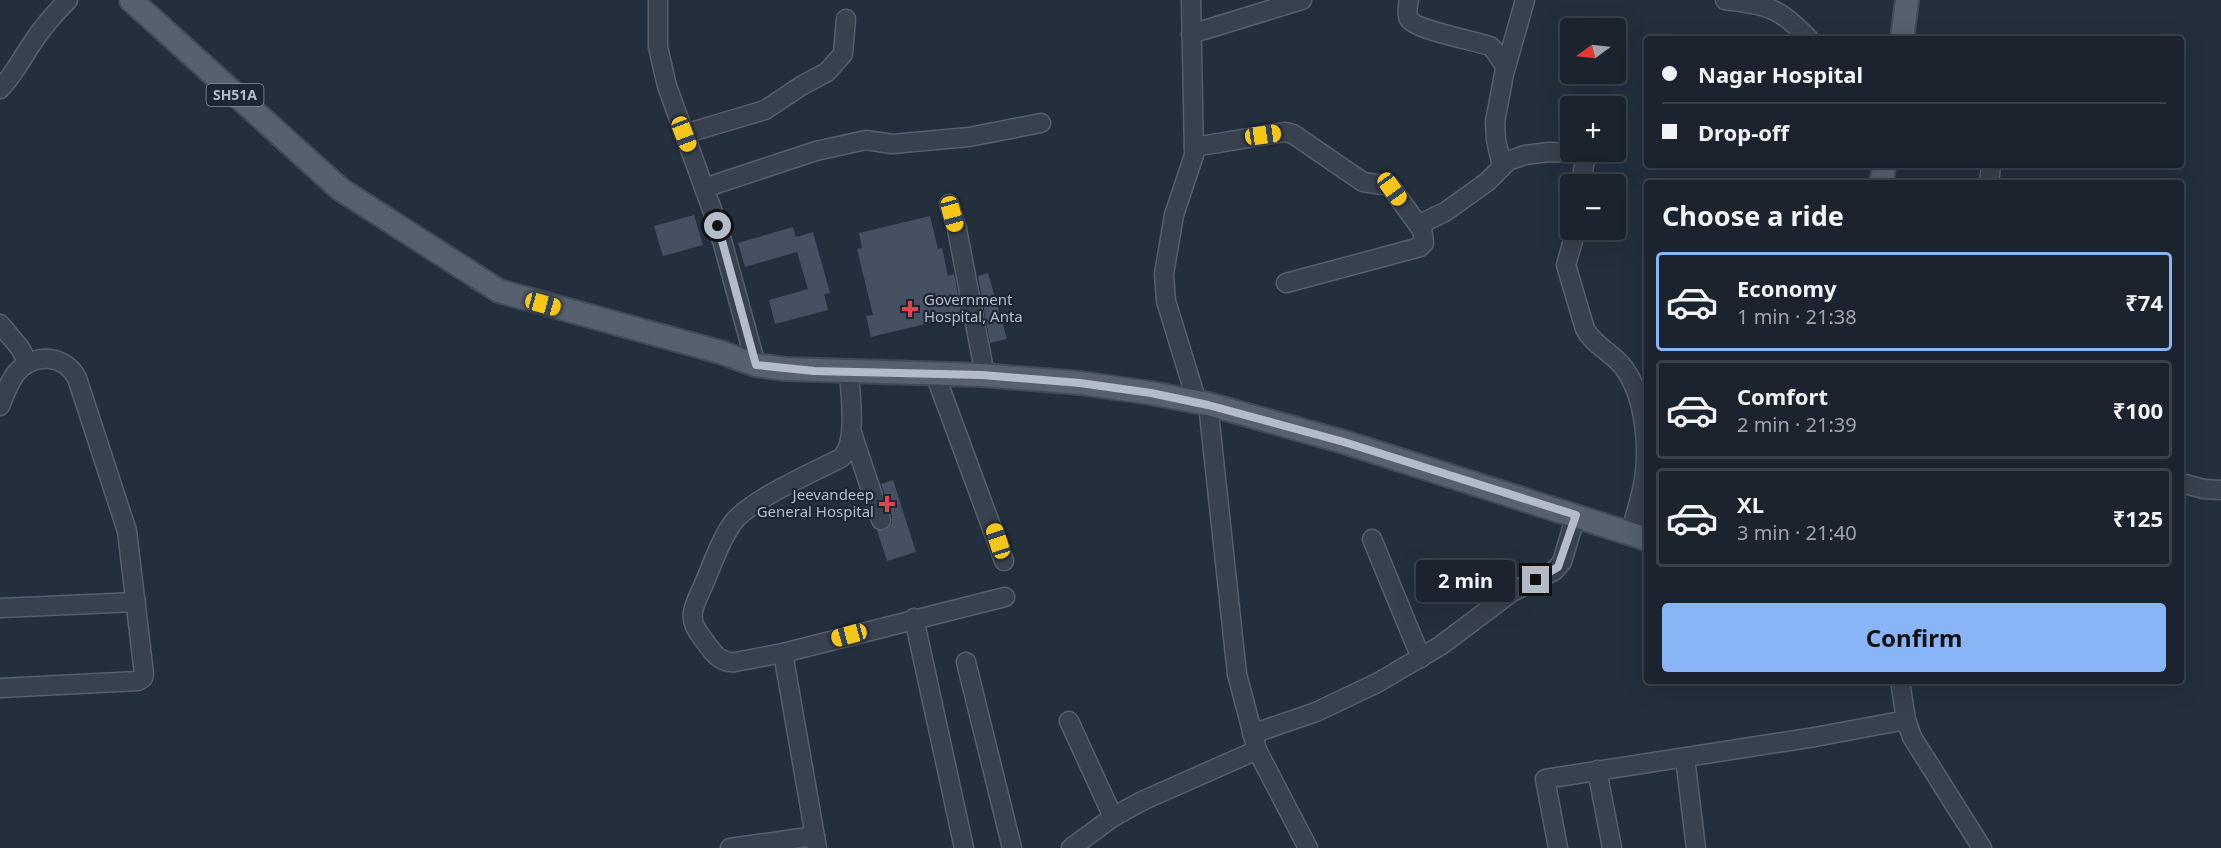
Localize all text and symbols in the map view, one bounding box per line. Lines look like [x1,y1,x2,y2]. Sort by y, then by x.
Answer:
north arrow [1560,18,1626,84]
map controls [1560,18,1626,240]
text: Nagar Hospital [1698,59,1863,89]
road number: SH51A [206,84,264,106]
button: + [1560,96,1626,162]
car [669,114,699,154]
text: Drop-off [1698,117,1789,147]
car [1244,124,1282,146]
car [1374,169,1410,209]
button: − [1560,174,1626,240]
car [939,194,965,234]
text: Choose a ride [1662,197,1844,234]
route start [704,212,731,239]
text: Economy [1737,273,1836,303]
icon: car [1665,275,1719,329]
text: ₹74 [2125,287,2163,317]
place label: Government Hospital, Anta [924,289,1023,326]
car [523,291,563,317]
marker: Government Hospital, Anta [901,300,919,318]
text: 1 min · 21:38 [1737,303,1857,330]
text: Comfort [1737,381,1828,411]
icon: car [1665,383,1719,437]
text: ₹100 [2113,395,2163,425]
text: 2 min · 21:39 [1737,411,1857,438]
place label: Jeevandeep General Hospital [757,484,874,521]
text: XL [1737,489,1764,519]
icon: car [1665,491,1719,545]
marker: Jeevandeep General Hospital [878,495,896,513]
text: ₹125 [2113,503,2163,533]
text: 3 min · 21:40 [1737,519,1857,546]
car [984,521,1012,561]
callout: 2 min [1416,559,1515,601]
route end [1522,566,1549,593]
text: 2 min [1438,567,1493,594]
button: Confirm [1662,603,2166,672]
car [829,622,869,648]

